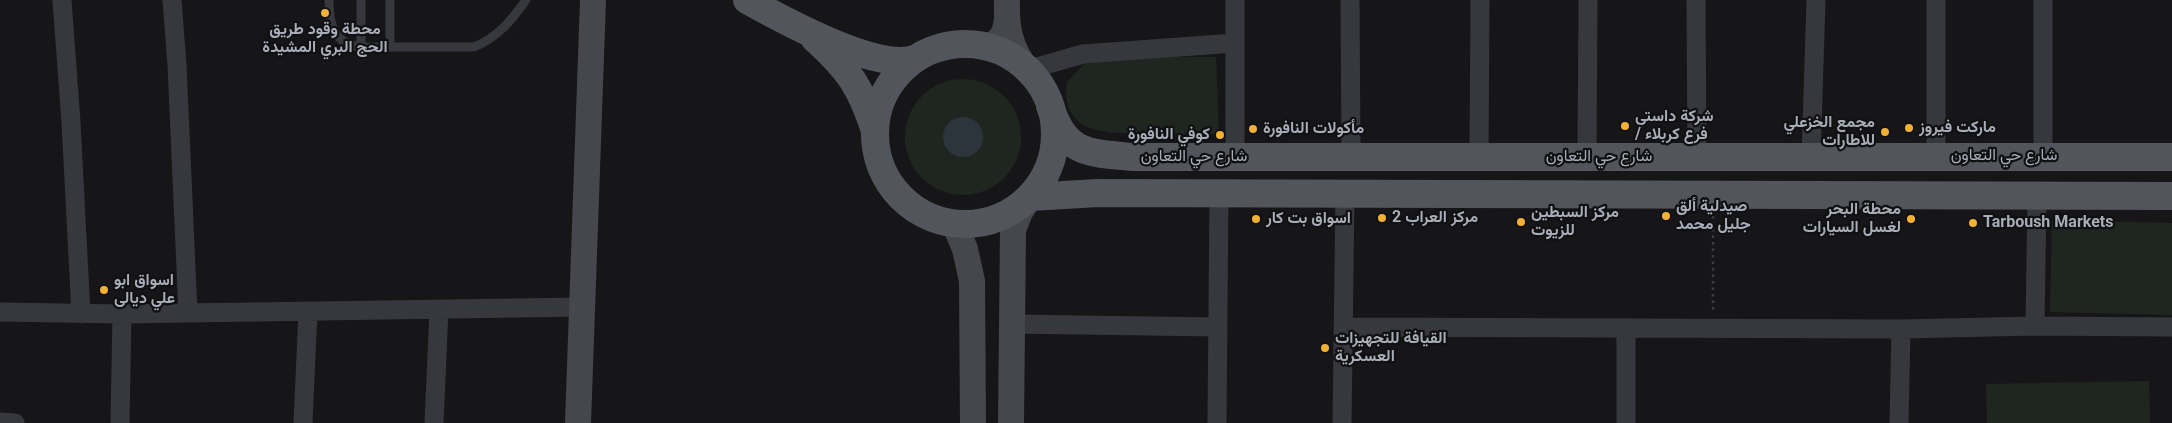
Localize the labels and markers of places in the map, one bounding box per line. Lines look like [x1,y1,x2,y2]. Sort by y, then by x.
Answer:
marker: محطة وقود طريق الحج البري المشيدة [319,7,331,19]
place label: محطة وقود طريق الحج البري المشيدة [262,20,388,58]
place label: شركة داستي / فرع كربلاء [1635,107,1714,145]
place label: مجمع الخزعلي للاطارات [1783,113,1875,151]
place label: ماركت فيروز [1919,118,1996,138]
place label: مأكولات النافورة [1263,119,1364,139]
marker: شركة داستي / فرع كربلاء [1619,120,1631,132]
marker: ماركت فيروز [1903,122,1915,134]
marker: مأكولات النافورة [1247,123,1259,135]
place label: كوفي النافورة [1128,125,1210,145]
marker: مجمع الخزعلي للاطارات [1879,126,1891,138]
marker: كوفي النافورة [1214,129,1226,141]
place label: صيدلية ألق جليل محمد [1676,197,1751,235]
place label: محطة البحر لغسل السيارات [1803,200,1901,238]
place label: مركز السبطين للزيوت [1531,203,1619,241]
place label: مركز العراب 2 [1392,208,1478,228]
place label: اسواق بت كار [1266,209,1351,229]
marker: صيدلية ألق جليل محمد [1660,210,1672,222]
marker: مركز العراب 2 [1376,212,1388,224]
marker: اسواق بت كار [1250,213,1262,225]
marker: محطة البحر لغسل السيارات [1905,213,1917,225]
place label: Tarboush Markets [1983,213,2113,233]
marker: مركز السبطين للزيوت [1515,216,1527,228]
marker: Tarboush Markets [1967,217,1979,229]
place label: اسواق ابو علي ديالى [114,271,175,309]
marker: اسواق ابو علي ديالى [98,284,110,296]
place label: القيافة للتجهيزات العسكرية [1335,329,1447,367]
marker: القيافة للتجهيزات العسكرية [1319,342,1331,354]

